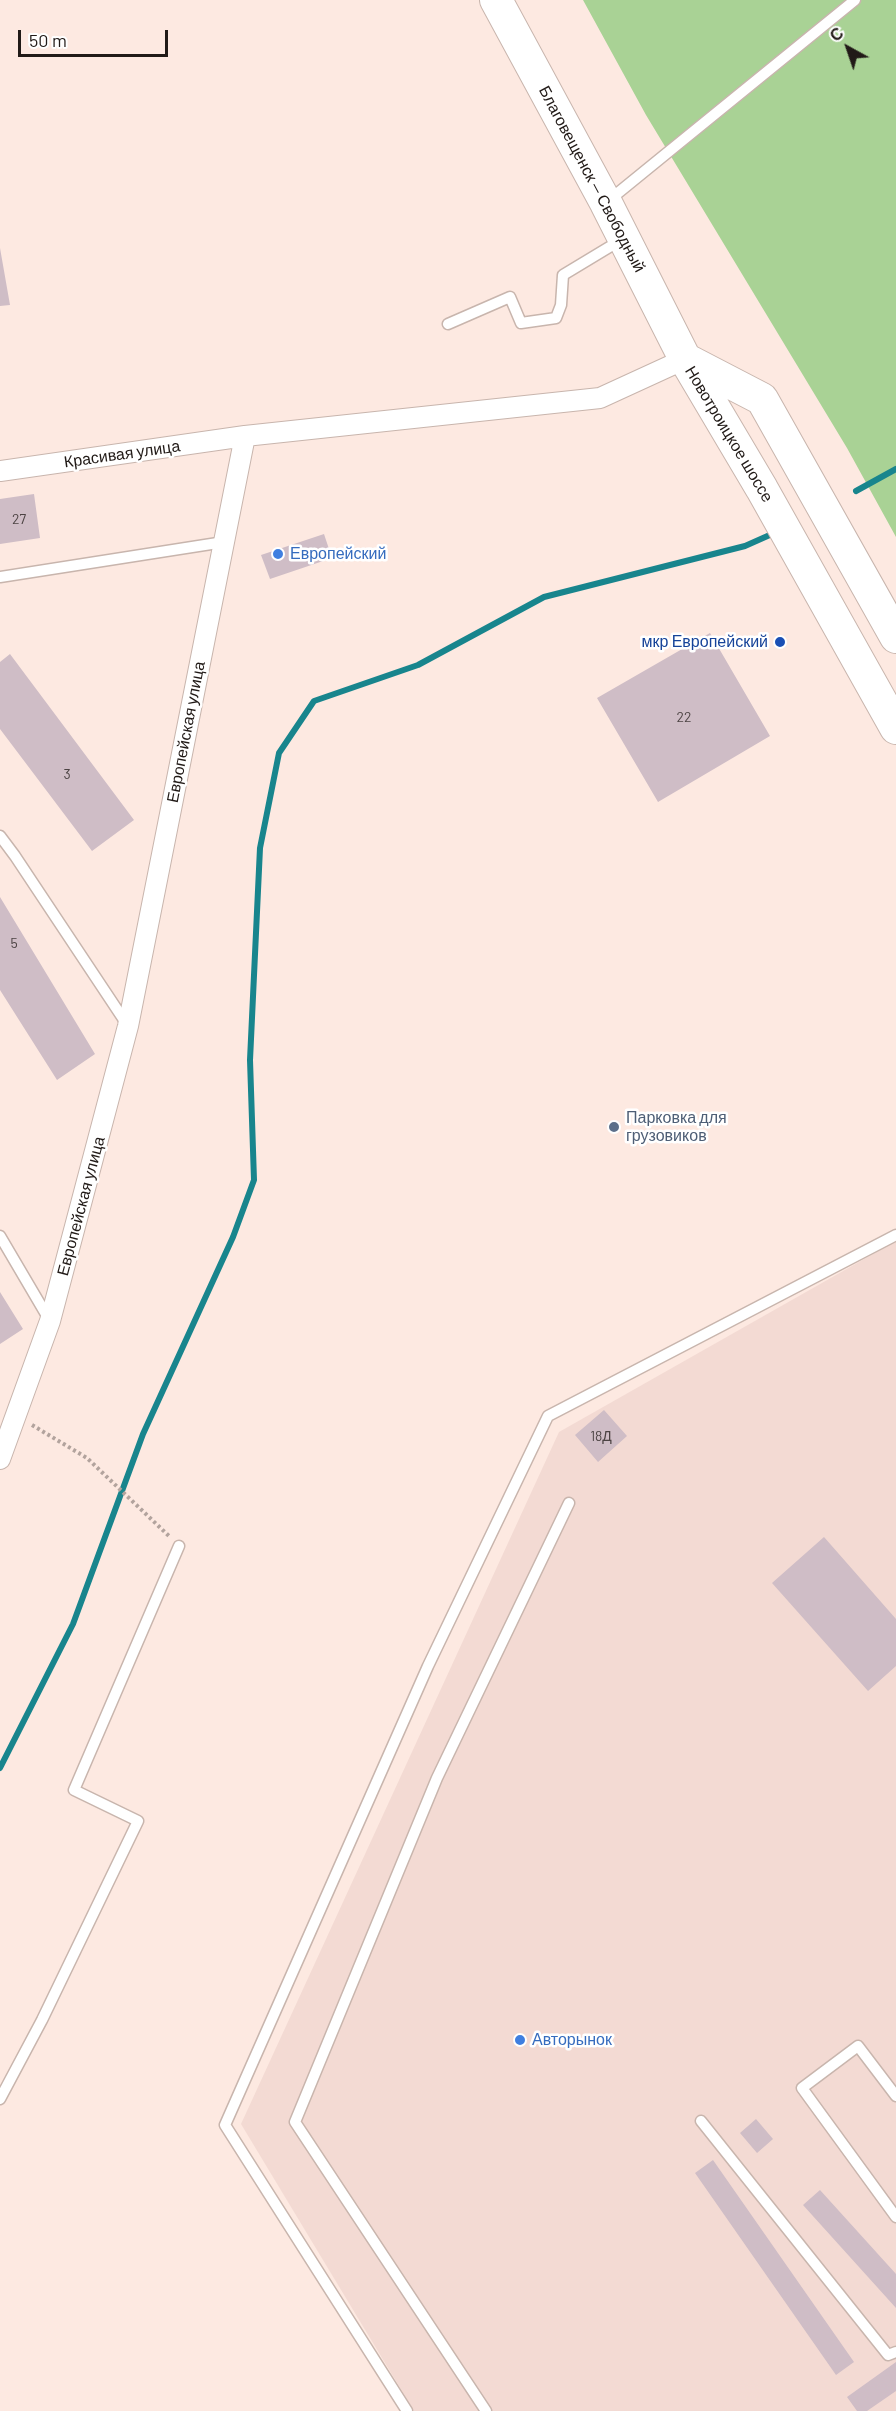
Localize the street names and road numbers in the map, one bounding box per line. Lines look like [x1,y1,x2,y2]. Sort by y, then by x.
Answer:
street label: Благовещенск — Свободный [535,83,649,275]
street label: Новотроицкое шоссе [681,362,777,506]
street label: Красивая улица [63,436,181,472]
street label: Европейская улица [163,660,209,804]
street label: Европейская улица [53,1134,109,1278]

